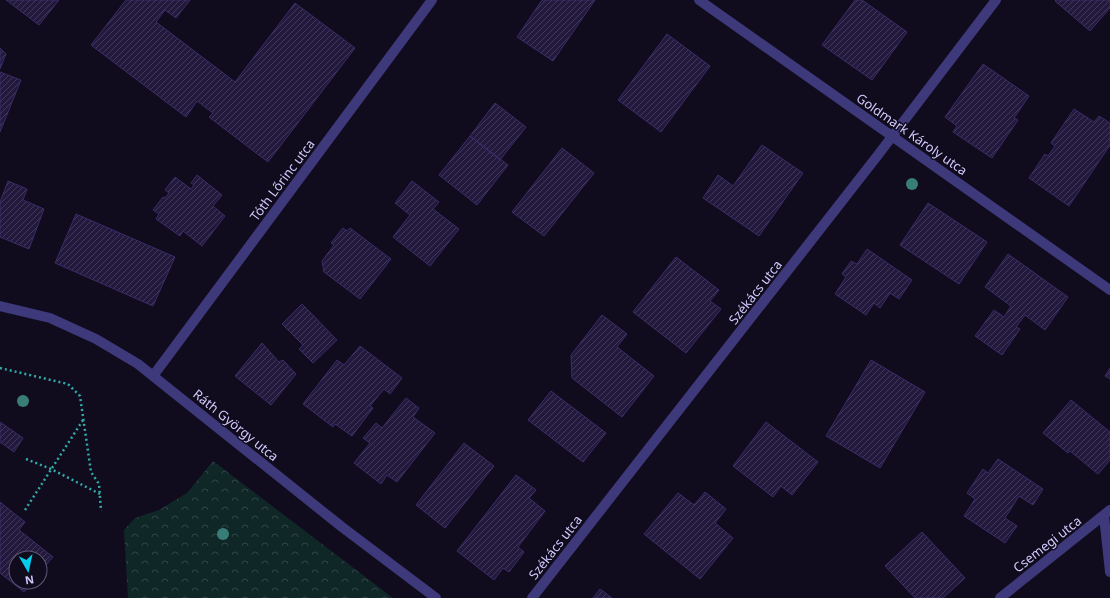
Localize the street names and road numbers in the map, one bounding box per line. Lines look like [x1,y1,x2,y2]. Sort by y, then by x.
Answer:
street label: Goldmark Károly utca [853,89,971,179]
street label: Tóth Lőrinc utca [245,136,319,224]
street label: Székács utca [724,256,786,328]
street label: Ráth György utca [190,385,282,465]
street label: Székács utca [524,511,586,583]
street label: Csemegi utca [1009,512,1085,576]

